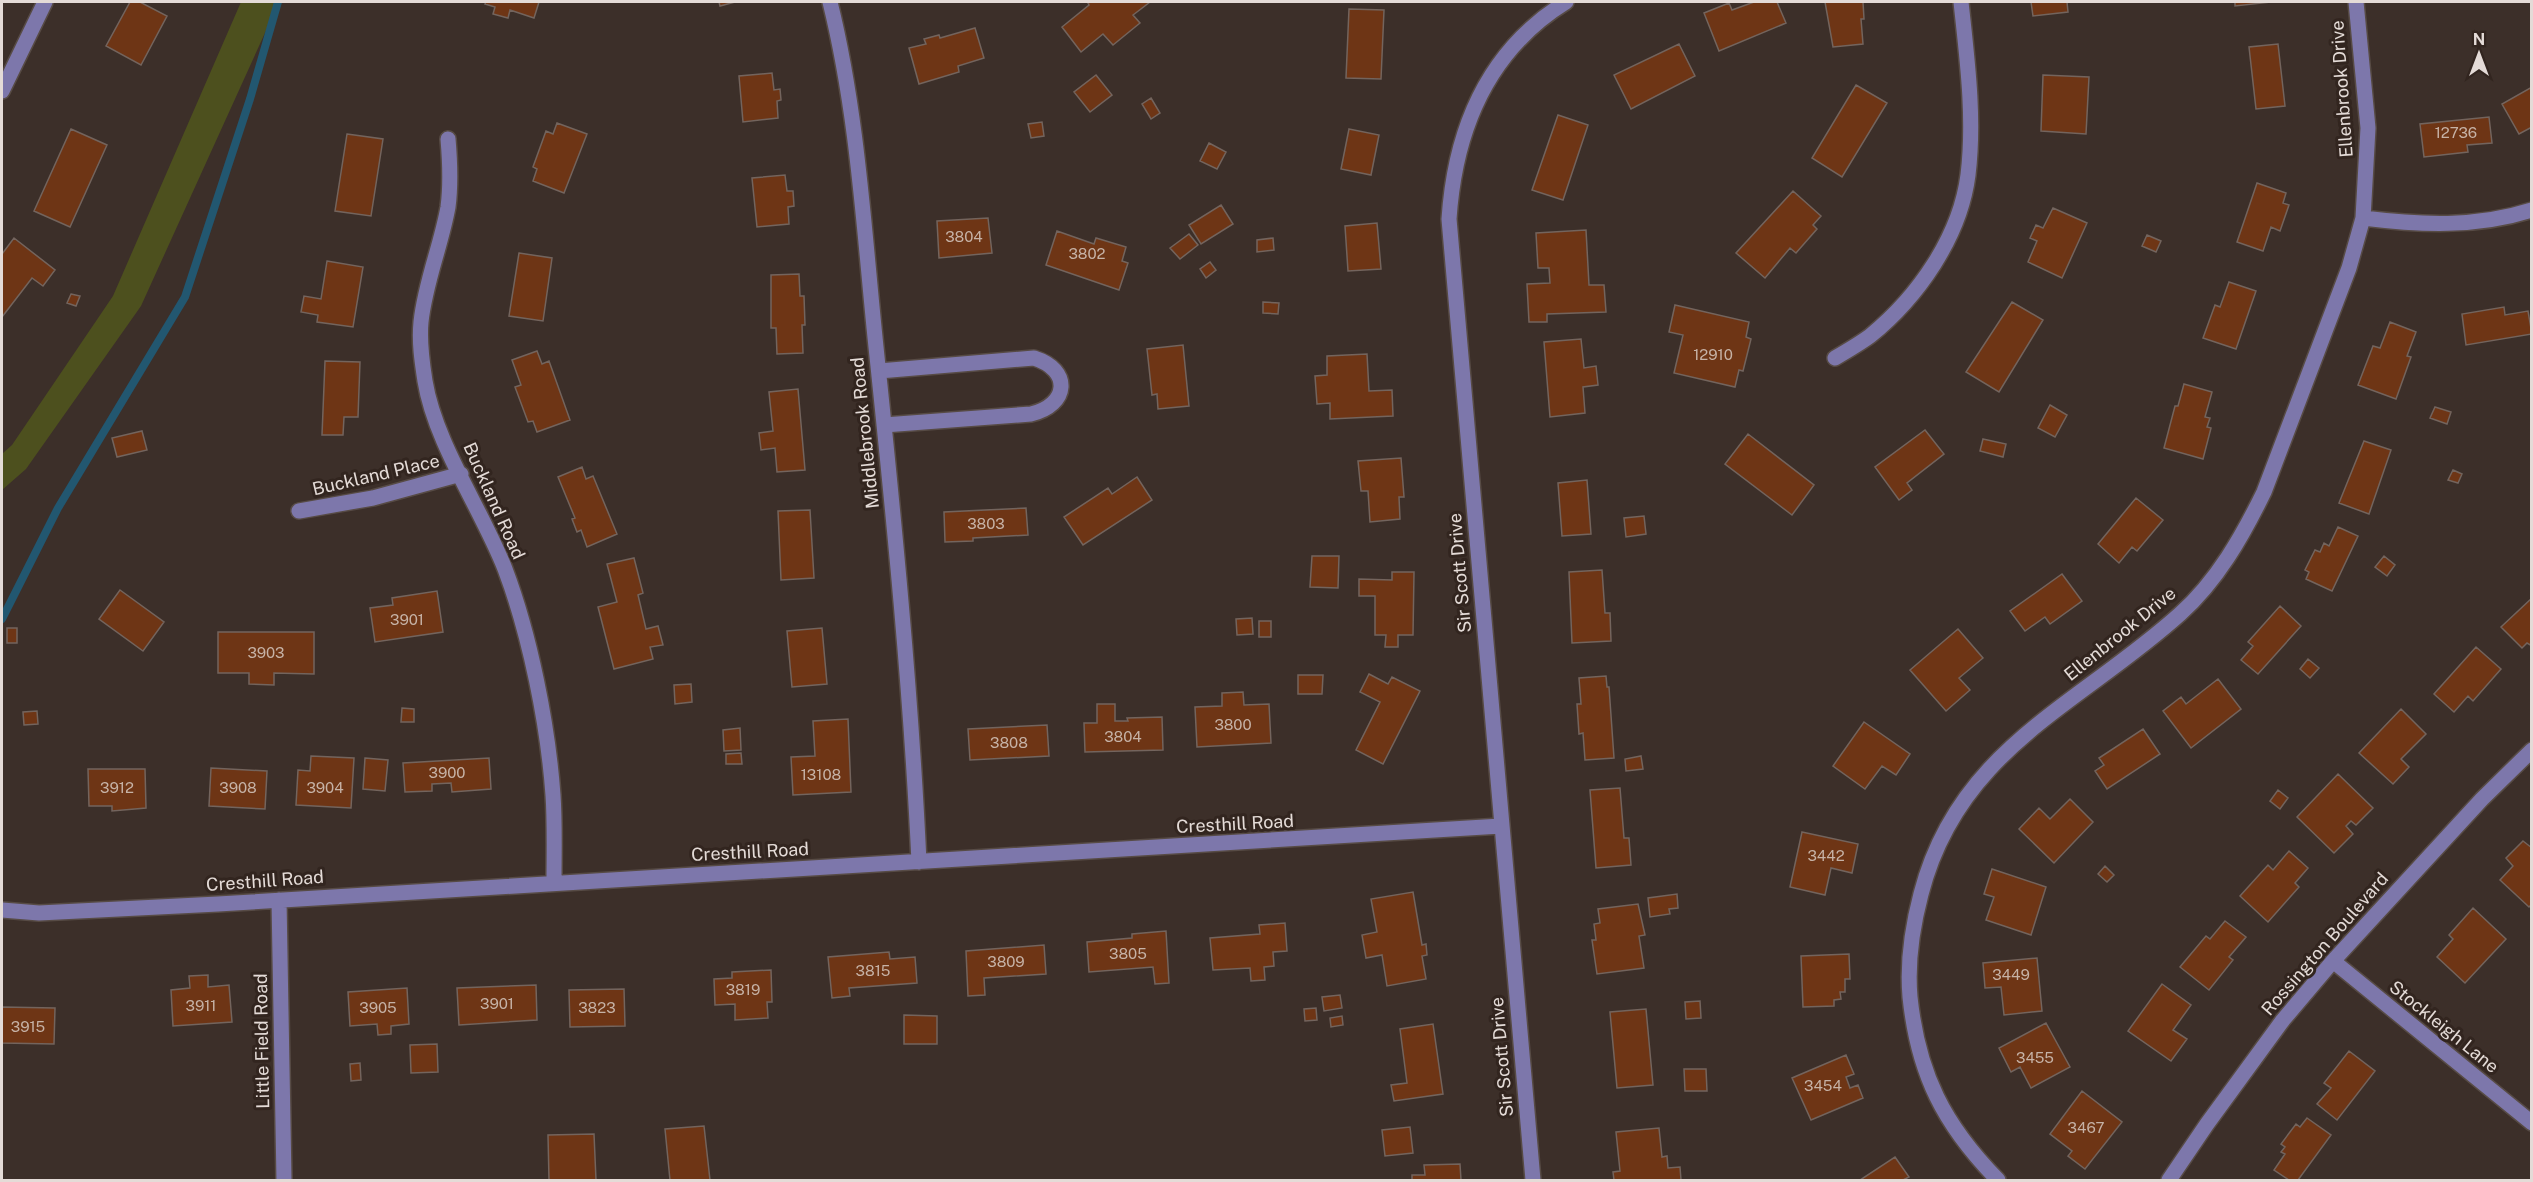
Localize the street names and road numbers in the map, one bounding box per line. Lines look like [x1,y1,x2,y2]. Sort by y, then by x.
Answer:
street label: Ellenbrook Drive [2326,20,2357,158]
street label: Middlebrook Road [846,356,883,510]
street label: Buckland Road [459,439,530,562]
street label: Buckland Place [310,450,441,499]
street label: Sir Scott Drive [1444,512,1475,634]
street label: Ellenbrook Drive [2060,582,2180,685]
street label: Cresthill Road [1176,810,1294,837]
street label: Cresthill Road [691,838,809,865]
street label: Cresthill Road [205,866,325,895]
street label: Rossington Boulevard [2257,868,2392,1019]
street label: Little Field Road [250,973,273,1109]
street label: Stockleigh Lane [2385,976,2503,1077]
street label: Sir Scott Drive [1486,996,1517,1118]

